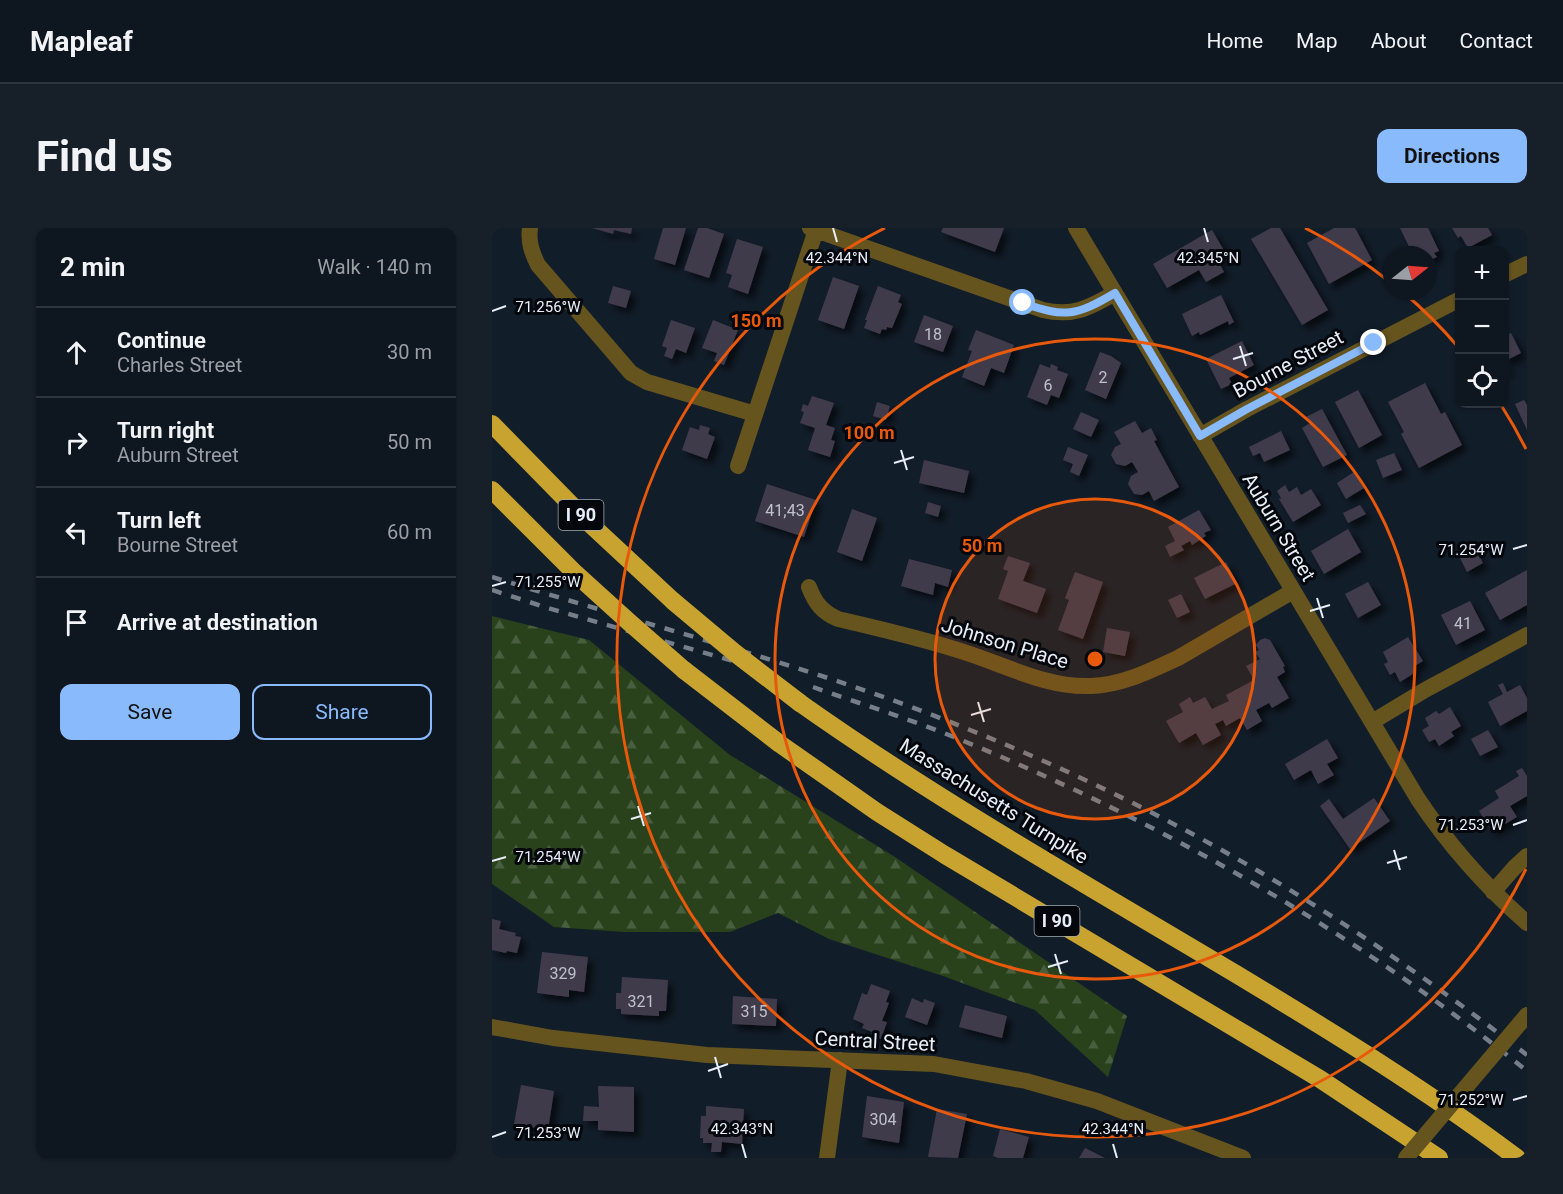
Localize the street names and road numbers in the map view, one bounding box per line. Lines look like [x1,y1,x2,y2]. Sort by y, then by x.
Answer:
street label: Bourne Street [1229,325,1347,403]
street label: Auburn Street [1237,469,1321,585]
road number: I 90 [558,500,604,530]
street label: Johnson Place [939,612,1071,674]
street label: Massachusetts Turnpike [895,733,1093,869]
road number: I 90 [1034,906,1080,936]
street label: Central Street [814,1026,936,1056]

